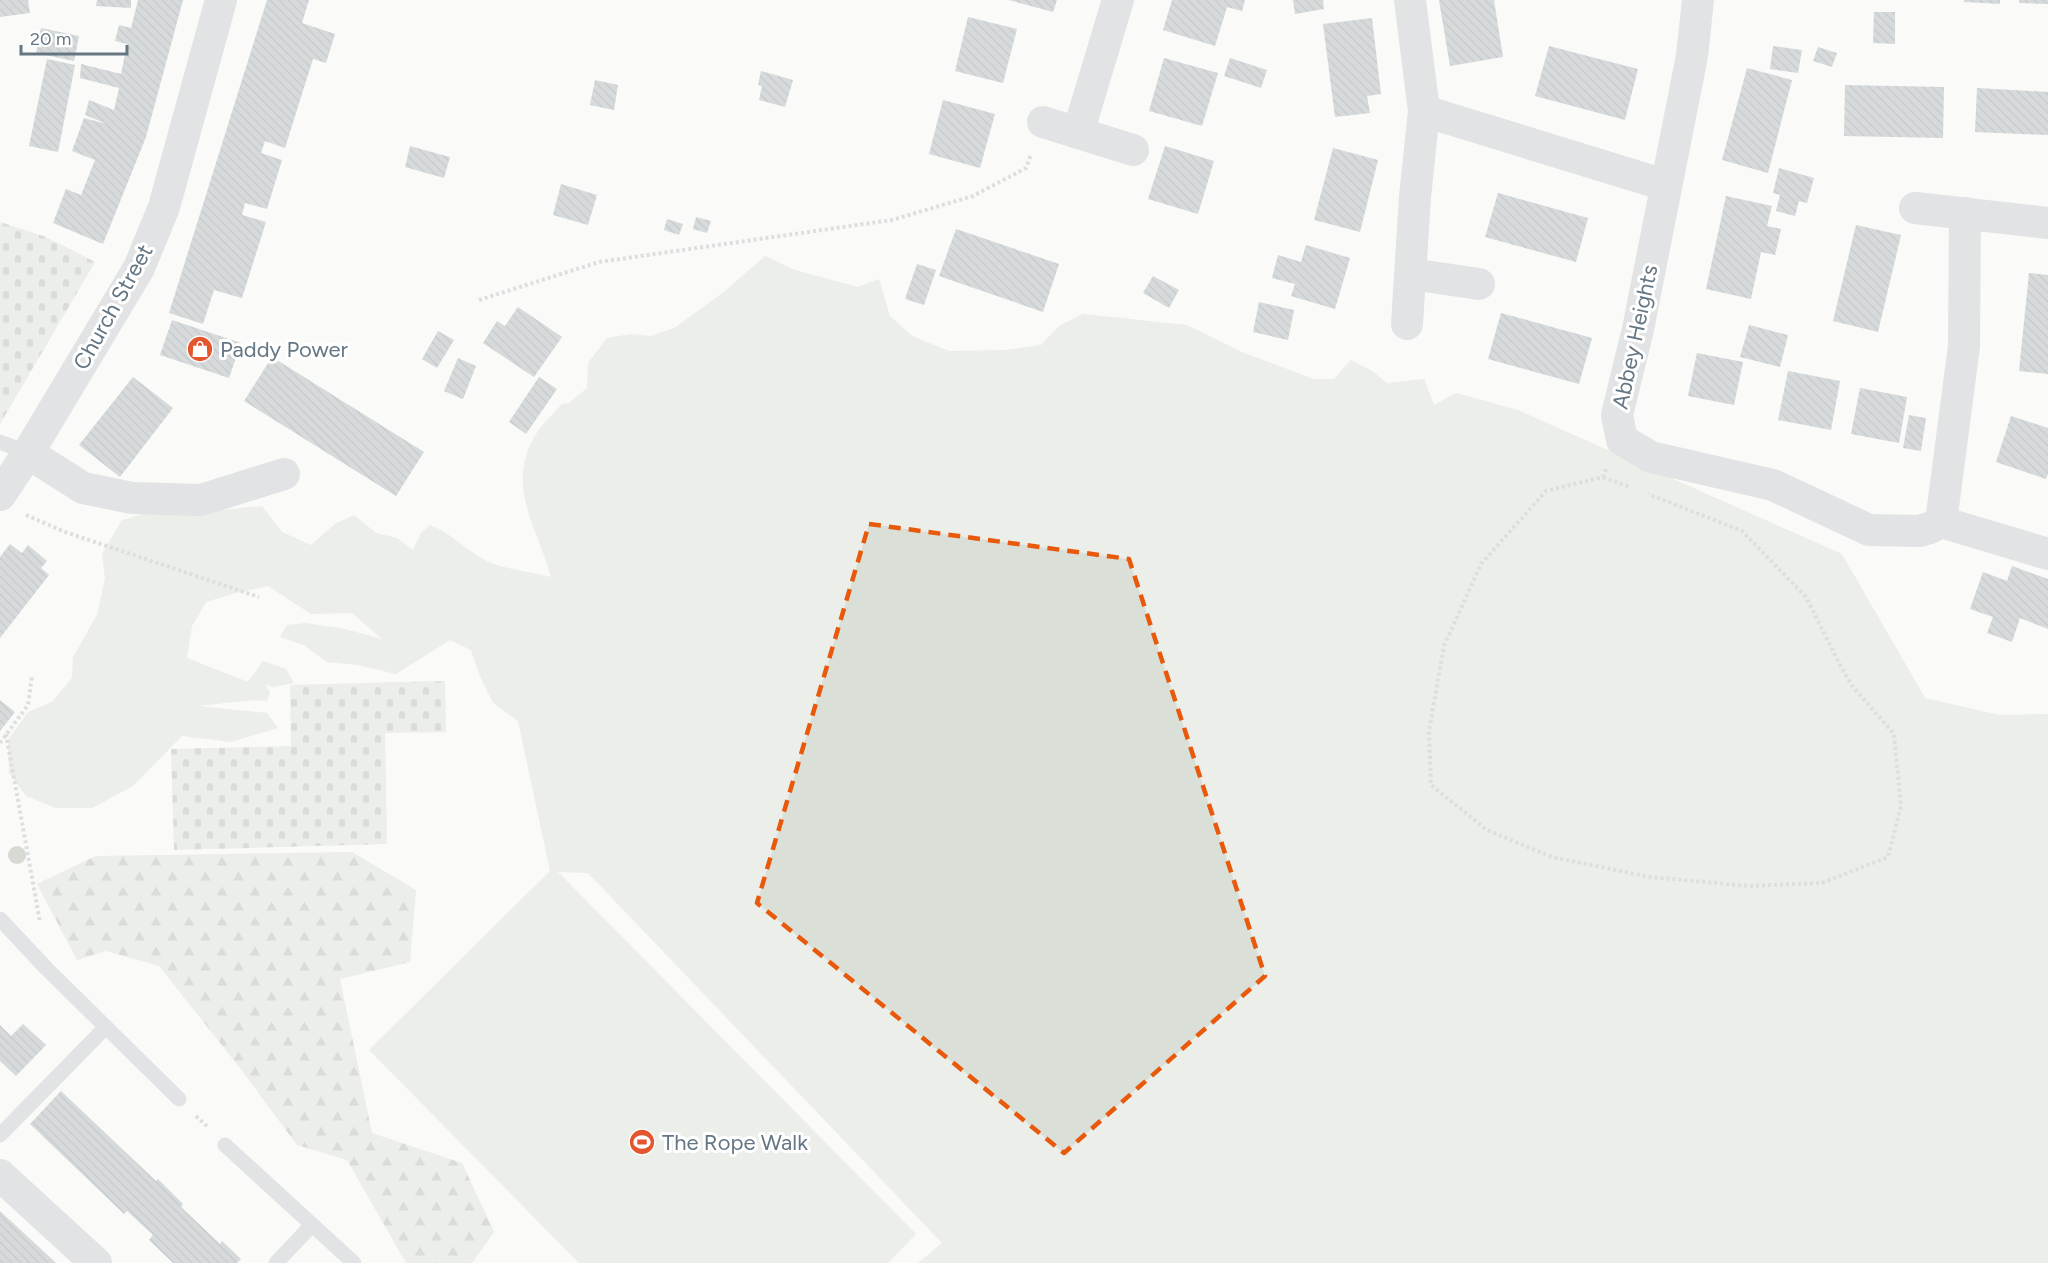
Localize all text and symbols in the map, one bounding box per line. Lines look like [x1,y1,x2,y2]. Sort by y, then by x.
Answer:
scale bar [21,18,128,56]
text: 20 m [30,28,71,50]
street label: Church Street [67,240,159,374]
street label: Abbey Heights [1607,262,1663,412]
shop icon: Paddy Power [185,334,215,364]
place label: Paddy Power [220,336,349,363]
sports icon: The Rope Walk [627,1127,657,1157]
place label: The Rope Walk [662,1129,808,1156]

